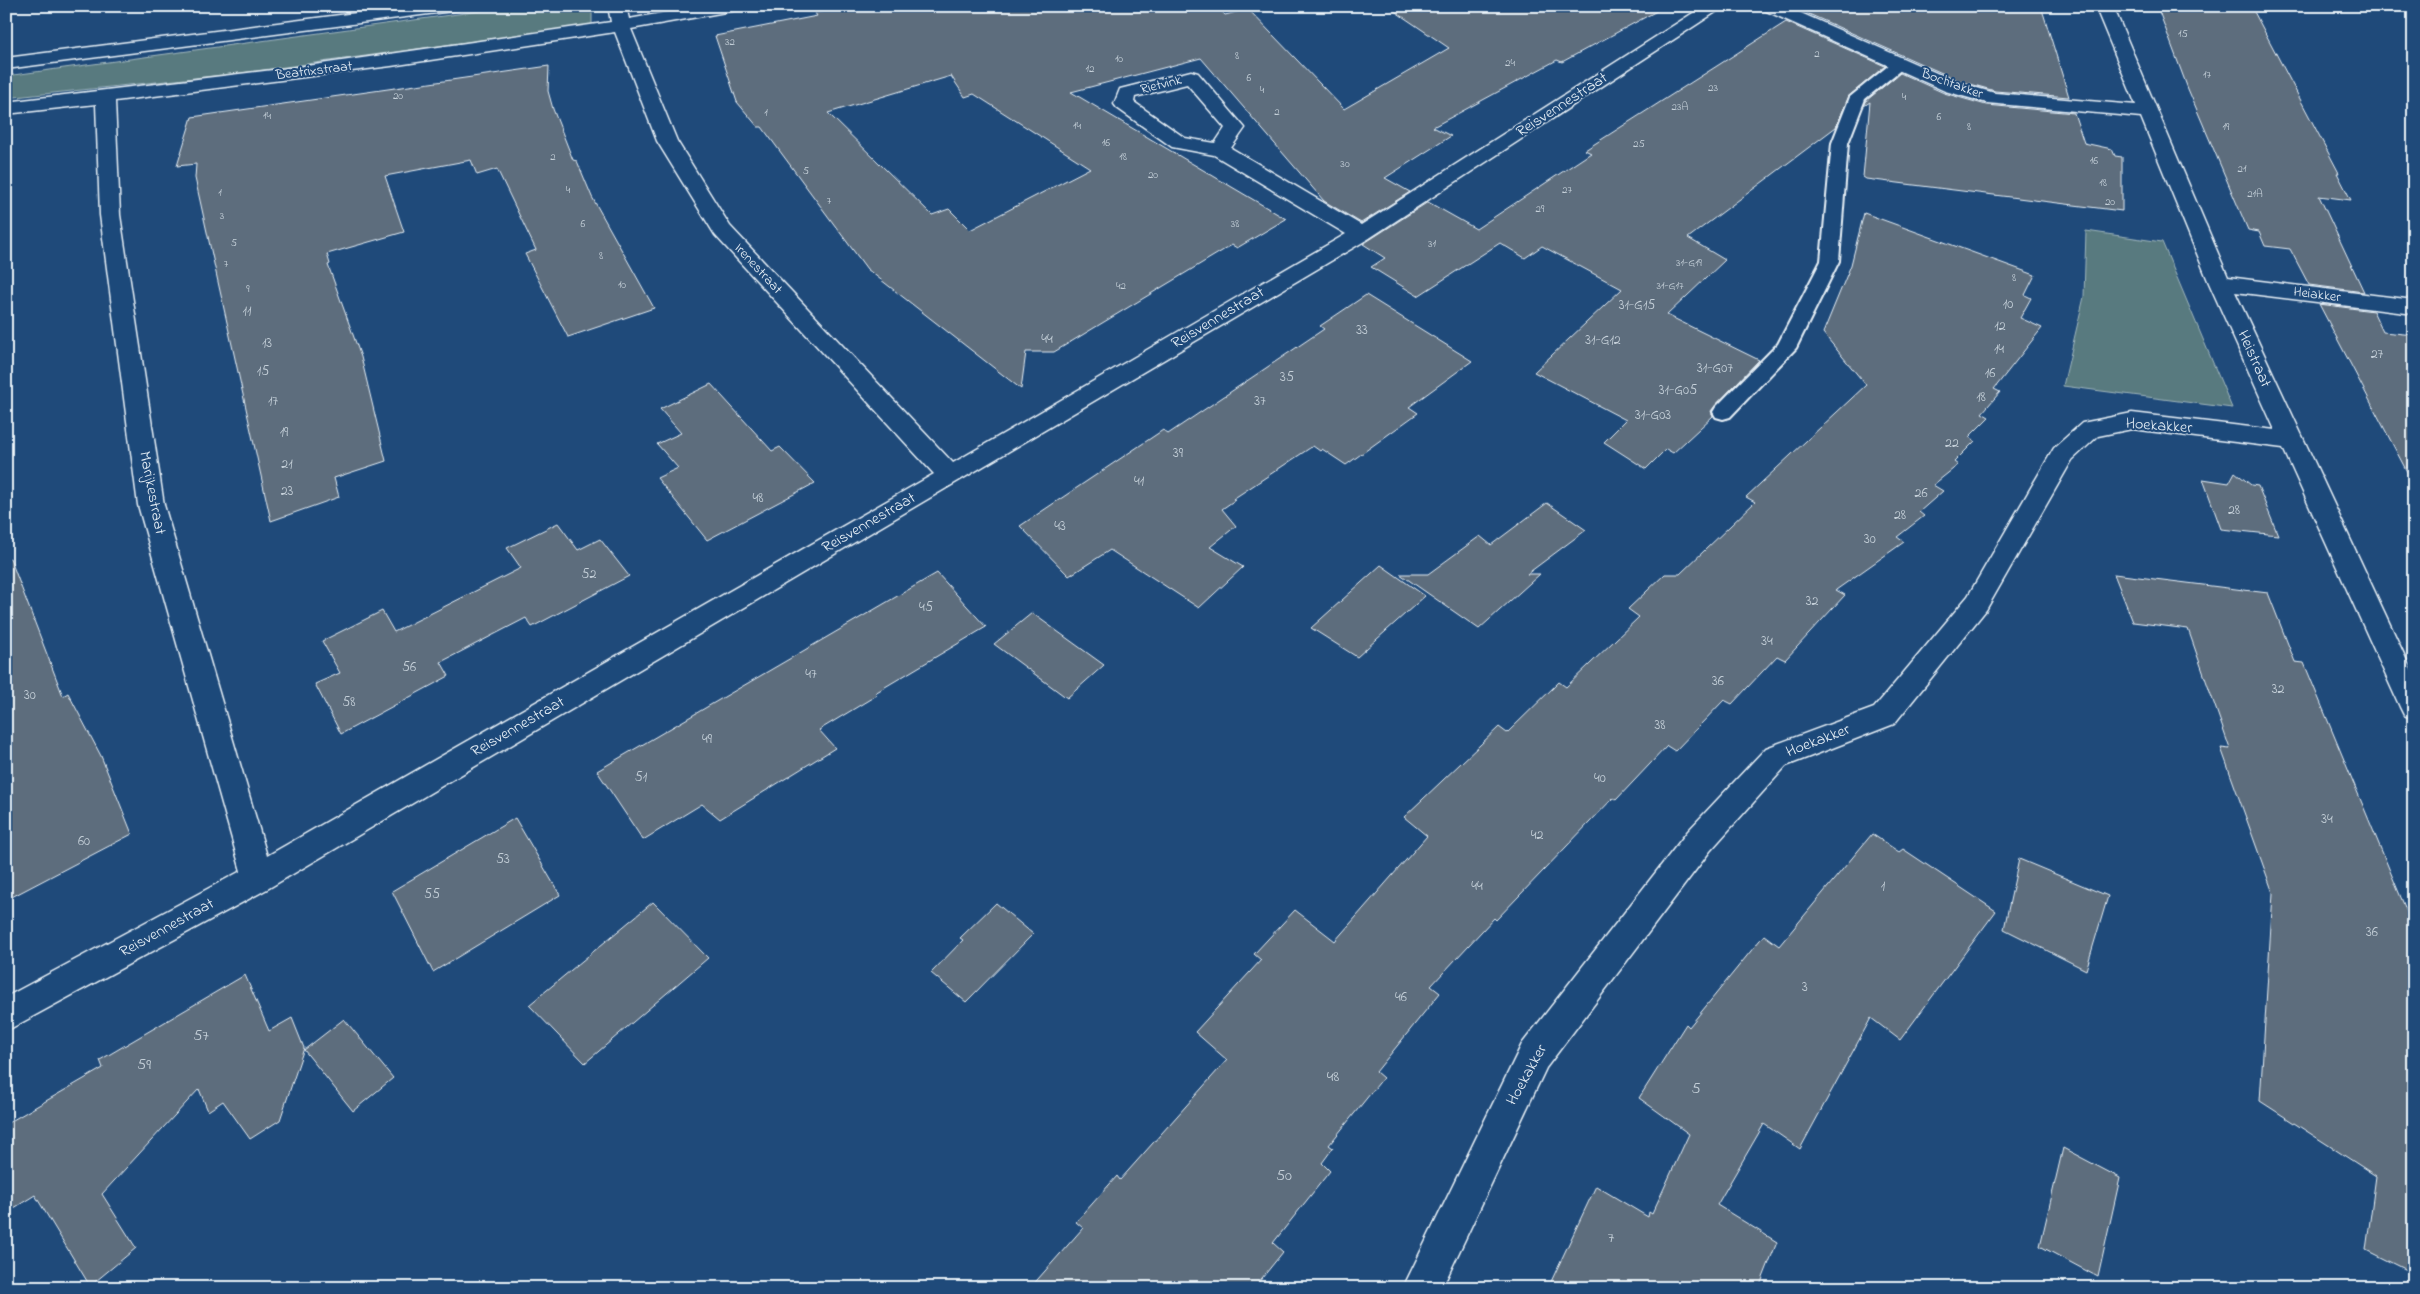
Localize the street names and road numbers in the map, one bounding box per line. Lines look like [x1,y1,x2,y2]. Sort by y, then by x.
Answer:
street label: Beatrixstraat [273,56,354,86]
street label: Bochtakker [1917,63,1987,105]
street label: Reisvennestraat [1511,66,1613,144]
street label: Rietvink [1138,69,1185,100]
street label: Irenestraat [729,239,787,299]
street label: Reisvennestraat [1167,280,1270,355]
street label: Heiakker [2292,282,2342,308]
street label: Heistraat [2231,326,2278,392]
street label: Hoekakker [2125,412,2193,440]
street label: Marijkestraat [132,449,172,537]
street label: Reisvennestraat [818,486,921,560]
street label: Reisvennestraat [467,690,570,764]
street label: Hoekakker [1783,718,1853,764]
street label: Reisvennestraat [115,892,219,964]
street label: Hoekakker [1500,1040,1554,1110]

